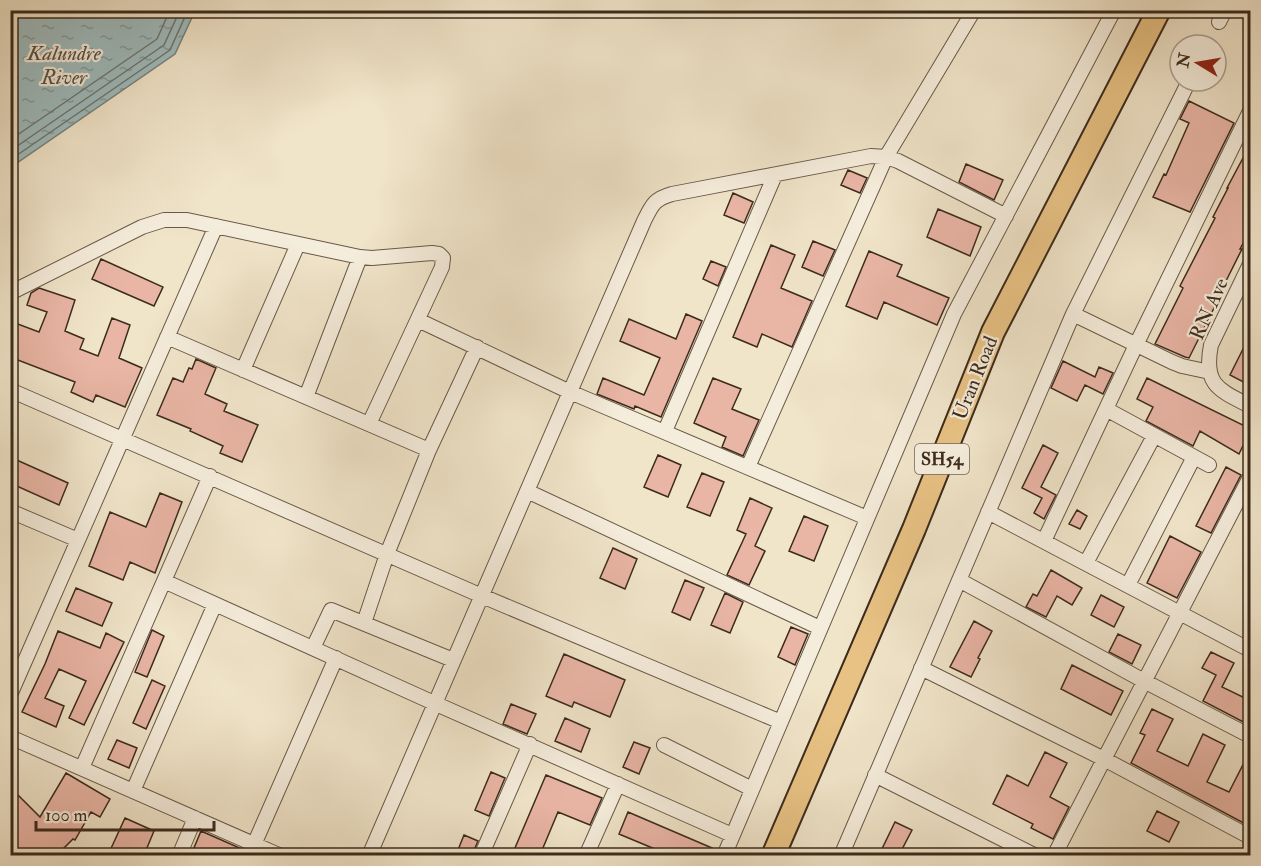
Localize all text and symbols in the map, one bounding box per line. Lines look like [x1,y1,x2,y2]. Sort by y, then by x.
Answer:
north arrow [1168,33,1228,93]
water label: Kalundre River [26,40,102,91]
text: N [1173,51,1196,70]
street label: RN Ave [1184,274,1234,344]
street label: Uran Road [947,332,1003,424]
road number: SH54 [915,444,969,474]
scale bar [36,794,214,832]
text: 100 m [45,804,88,827]

